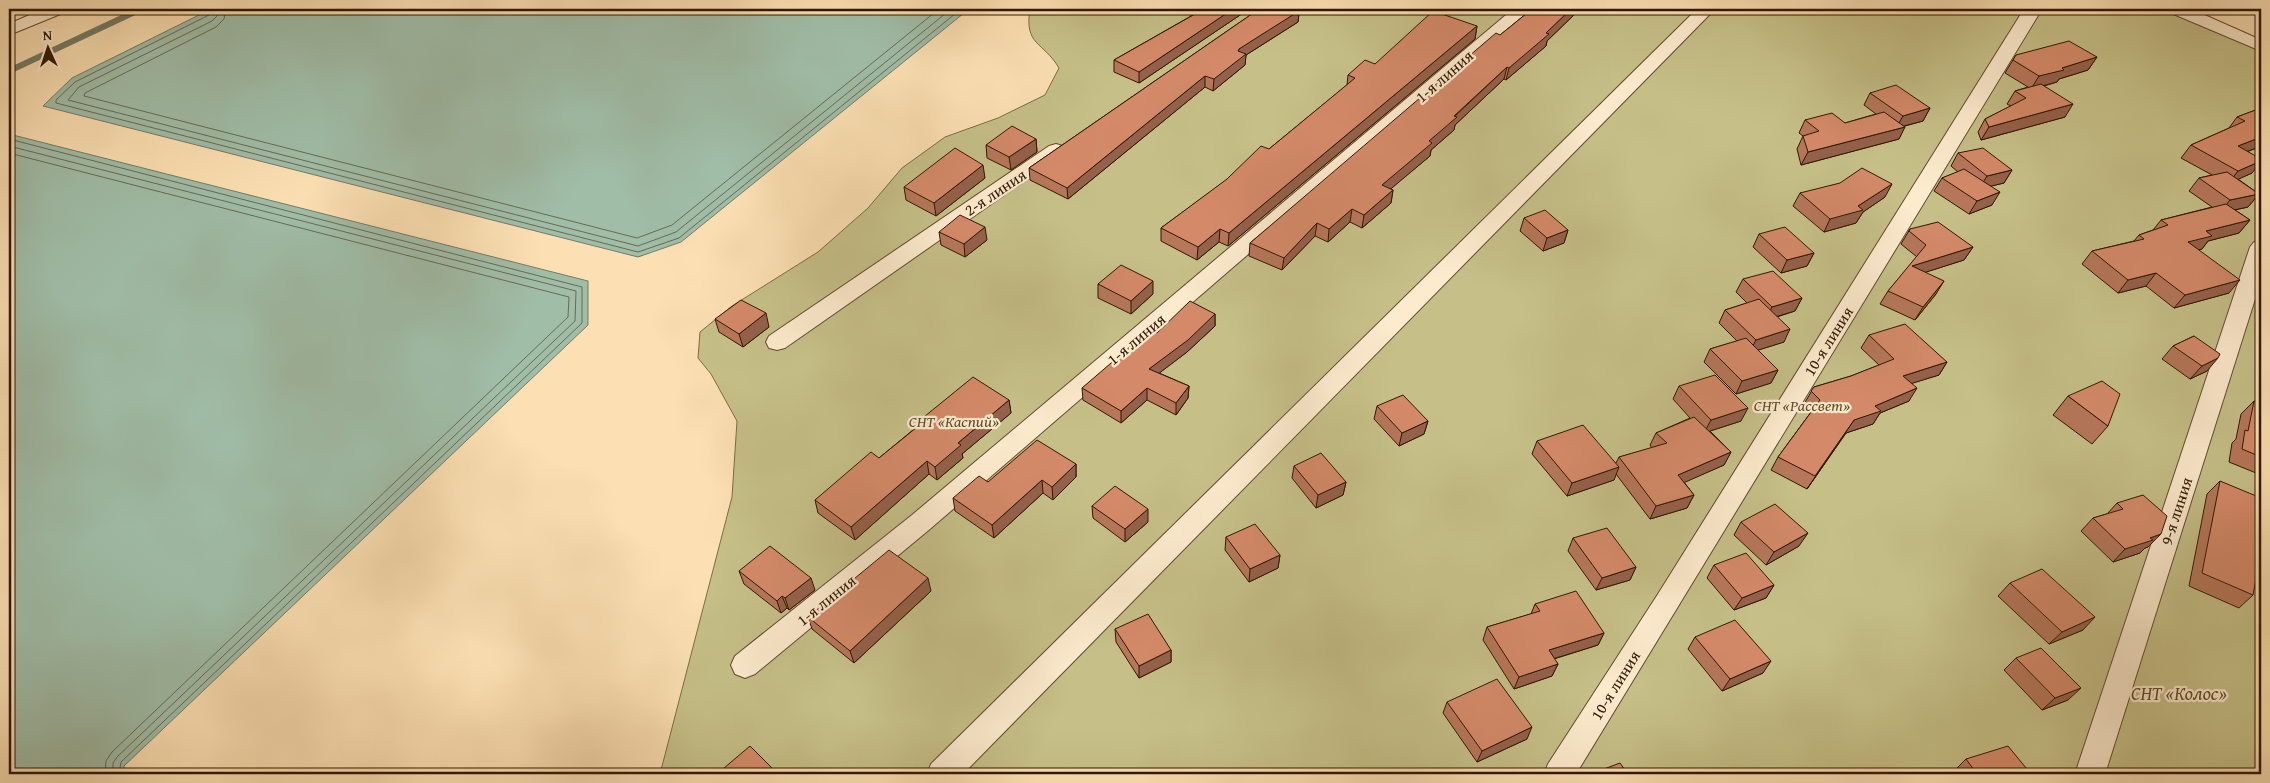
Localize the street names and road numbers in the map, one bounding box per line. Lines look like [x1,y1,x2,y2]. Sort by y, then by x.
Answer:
street label: 1-я линия [1410,44,1478,108]
street label: 2-я линия [959,162,1031,222]
street label: 10-я линия [1797,302,1859,380]
street label: 1-я линия [1101,307,1171,371]
street label: 9-я линия [2154,474,2198,548]
street label: 1-я линия [791,569,861,631]
street label: 10-я линия [1584,646,1646,724]

